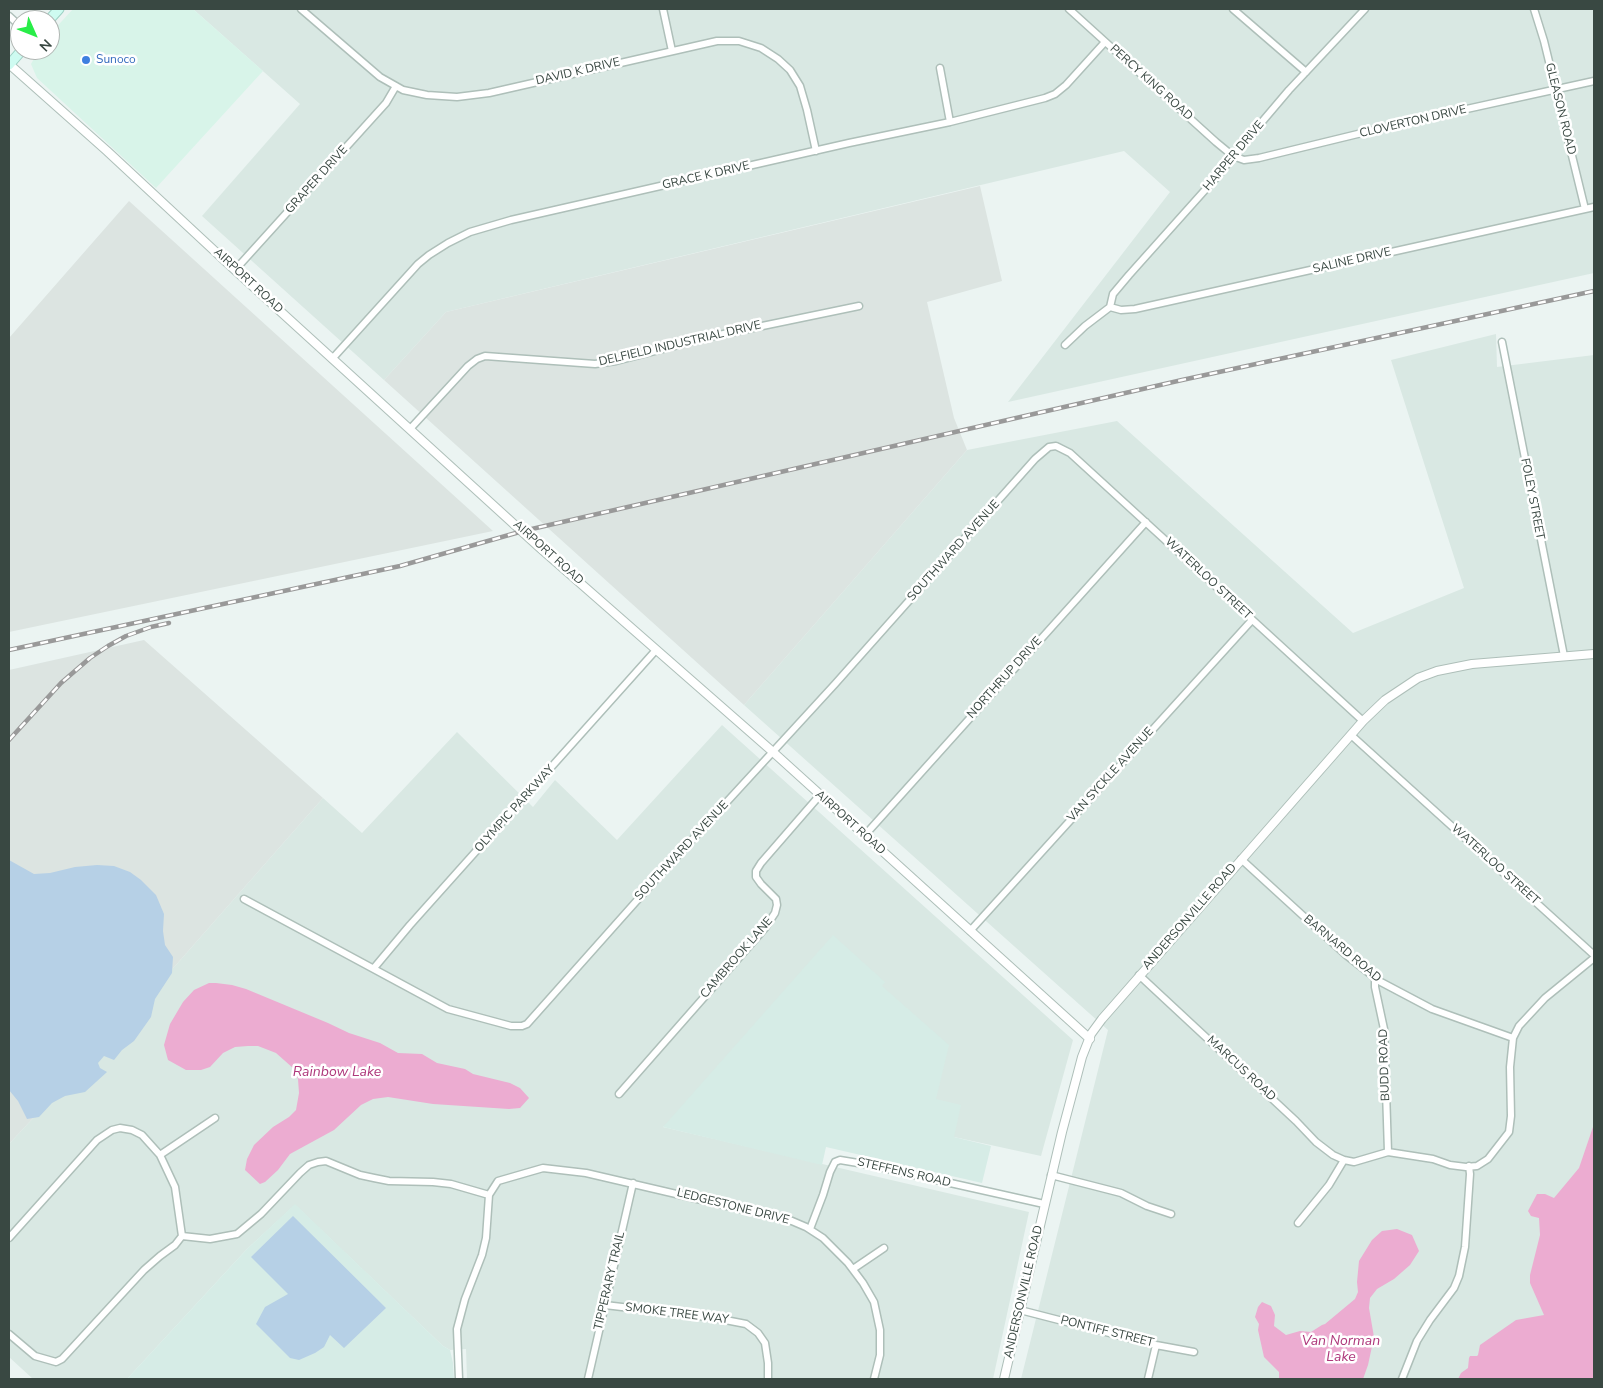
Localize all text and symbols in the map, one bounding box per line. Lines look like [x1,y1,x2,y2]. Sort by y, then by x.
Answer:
north arrow [10,10,60,60]
text: N [35,35,56,55]
street label: PERCY KING ROAD [1107,42,1195,124]
place label: Sunoco [96,53,136,67]
marker: Sunoco [80,54,92,66]
street label: DAVID K DRIVE [534,55,622,89]
street label: GLEASON ROAD [1542,62,1578,156]
street label: CLOVERTON DRIVE [1358,103,1468,141]
street label: HARPER DRIVE [1201,118,1267,194]
street label: GRAPER DRIVE [283,143,351,217]
street label: GRACE K DRIVE [661,159,751,193]
street label: AIRPORT ROAD [210,245,286,317]
street label: SALINE DRIVE [1311,245,1393,277]
street label: DELFIELD INDUSTRIAL DRIVE [597,318,763,370]
street label: FOLEY STREET [1517,457,1547,541]
street label: SOUTHWARD AVENUE [905,498,1003,604]
street label: AIRPORT ROAD [510,518,586,588]
street label: WATERLOO STREET [1162,535,1254,623]
street label: NORTHRUP DRIVE [965,634,1045,722]
street label: VAN SYCKLE AVENUE [1065,725,1157,825]
street label: OLYMPIC PARKWAY [472,762,558,856]
street label: AIRPORT ROAD [812,788,888,858]
street label: SOUTHWARD AVENUE [632,798,732,904]
street label: WATERLOO STREET [1448,822,1542,908]
street label: ANDERSONVILLE ROAD [1140,861,1240,973]
street label: BARNARD ROAD [1300,912,1384,986]
street label: CAMBROOK LANE [698,914,776,1002]
street label: BUDD ROAD [1377,1029,1393,1101]
street label: MARCUS ROAD [1204,1033,1278,1105]
water label: Rainbow Lake [293,1065,381,1081]
street label: STEFFENS ROAD [856,1155,952,1191]
street label: LEDGESTONE DRIVE [675,1186,791,1228]
street label: ANDERSONVILLE ROAD [1002,1224,1046,1360]
street label: TIPPERARY TRAIL [592,1230,628,1332]
street label: SMOKE TREE WAY [624,1300,730,1328]
street label: PONTIFF STREET [1059,1313,1155,1351]
water label: Van Norman Lake [1302,1334,1380,1366]

